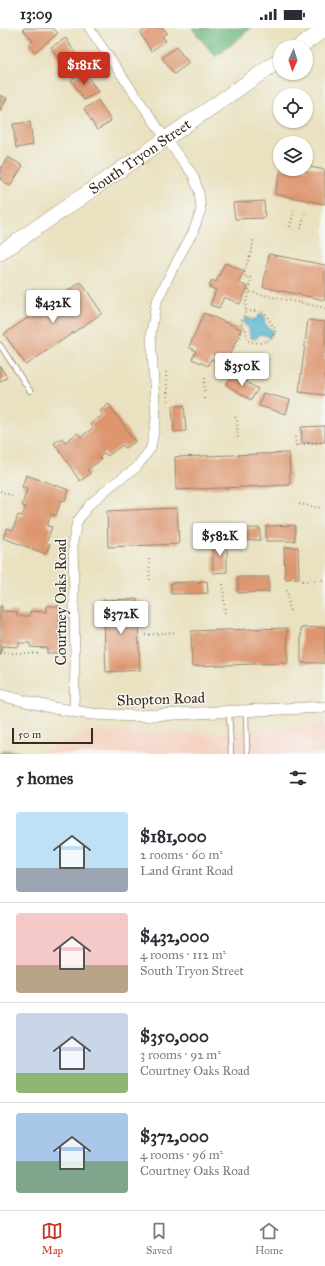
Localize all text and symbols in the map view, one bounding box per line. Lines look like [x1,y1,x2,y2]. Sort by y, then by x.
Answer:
text: 13:09 [20,5,53,23]
north arrow [273,40,313,80]
map controls [273,40,313,176]
pin: $181K [56,52,112,86]
text: $181K [67,57,101,73]
button: locate [273,88,313,128]
street label: South Tryon Street [85,115,195,198]
button: layers [273,136,313,176]
pin: $432K [25,290,81,324]
text: $432K [35,295,71,311]
pin: $350K [214,353,270,387]
text: $350K [224,358,260,374]
pin: $582K [192,523,248,557]
text: $582K [202,528,238,544]
street label: Courtney Oaks Road [52,538,70,665]
pin: $372K [93,601,149,635]
text: $372K [103,606,139,622]
street label: Shopton Road [117,688,206,710]
scale bar [12,726,93,745]
text: 50 m [18,728,41,741]
icon: filters [287,767,309,789]
text: 5 homes [16,768,73,789]
text: $181,000 [140,826,207,847]
icon: home [48,828,96,876]
text: 2 rooms · 60 m² [140,847,223,863]
text: Land Grant Road [140,863,233,879]
text: $432,000 [140,926,209,947]
icon: home [48,929,96,977]
text: 4 rooms · 112 m² [140,947,226,963]
text: South Tryon Street [140,963,244,979]
text: $350,000 [140,1026,209,1047]
icon: home [48,1029,96,1077]
text: 3 rooms · 92 m² [140,1047,221,1063]
text: Courtney Oaks Road [140,1063,250,1079]
text: $372,000 [140,1126,209,1147]
icon: home [48,1129,96,1177]
text: 4 rooms · 96 m² [140,1147,223,1163]
text: Courtney Oaks Road [140,1163,250,1179]
tab: Map [41,1220,63,1257]
tab: Saved [146,1220,172,1257]
tab: Home [255,1220,284,1257]

